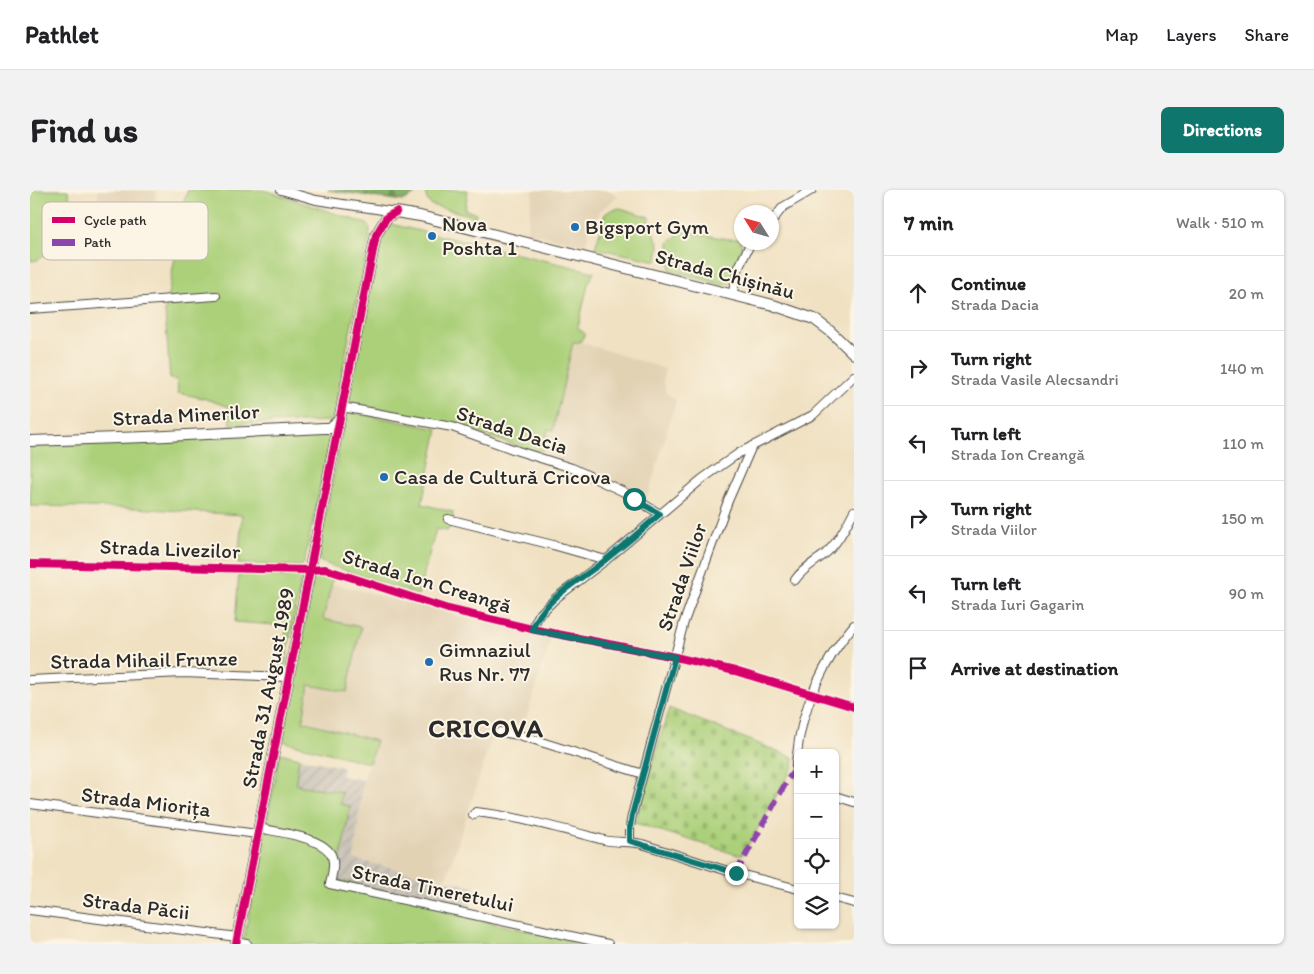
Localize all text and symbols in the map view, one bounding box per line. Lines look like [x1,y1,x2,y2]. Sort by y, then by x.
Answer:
text: Pathlet [25,20,99,49]
text: Map [1105,24,1138,46]
text: Layers [1166,24,1216,46]
text: Share [1244,24,1289,46]
button: Directions [1161,107,1284,153]
text: Find us [30,109,138,151]
legend [42,202,208,260]
north arrow [734,205,779,250]
text: 7 min [904,210,953,235]
place label: Nova Poshta 1 [442,211,517,260]
text: Cycle path [84,212,147,229]
text: Walk · 510 m [1176,213,1264,232]
place label: Bigsport Gym [585,214,709,239]
marker: Bigsport Gym [569,221,581,233]
marker: Nova Poshta 1 [426,230,438,242]
text: Path [84,234,111,251]
street label: Strada Chișinău [653,243,798,304]
text: Continue [951,272,1026,295]
icon: ahead [904,279,932,307]
text: 20 m [1229,284,1264,303]
text: Strada Dacia [951,295,1039,314]
text: Turn right [951,347,1032,370]
icon: right [904,354,932,382]
text: 140 m [1220,359,1264,378]
text: Strada Vasile Alecsandri [951,370,1119,389]
street label: Strada Minerilor [112,398,261,431]
street label: Strada Dacia [453,400,571,459]
text: Turn left [951,422,1021,445]
icon: left [904,429,932,457]
text: 110 m [1222,434,1264,453]
text: Strada Ion Creangă [951,445,1085,464]
place label: Casa de Cultură Cricova [394,464,611,489]
marker: Casa de Cultură Cricova [378,471,390,483]
route start [623,488,646,511]
text: Turn right [951,497,1032,520]
icon: right [904,504,932,532]
text: 150 m [1221,509,1264,528]
street label: Strada Viilor [651,519,712,634]
text: Strada Viilor [951,520,1037,539]
street label: Strada Livezilor [99,534,241,563]
street label: Strada Ion Creangă [340,543,515,618]
text: Turn left [951,572,1021,595]
icon: left [904,579,932,607]
text: 90 m [1229,584,1264,603]
street label: Strada 31 August 1989 [236,586,299,790]
text: Strada Iuri Gagarin [951,595,1084,614]
place label: Gimnaziul Rus Nr. 77 [439,637,531,686]
street label: Strada Mihail Frunze [50,645,238,674]
icon: arrive [904,654,932,682]
marker: Gimnaziul Rus Nr. 77 [423,656,435,668]
text: Arrive at destination [951,657,1118,680]
district label: CRICOVA [428,712,544,744]
map controls [794,749,839,929]
button: + [794,749,839,794]
street label: Strada Miorița [80,781,212,822]
button: − [794,794,839,839]
button: locate [794,839,839,884]
street label: Strada Tineretului [350,858,516,917]
route end [725,862,748,885]
button: layers [794,884,839,929]
street label: Strada Păcii [81,887,191,924]

